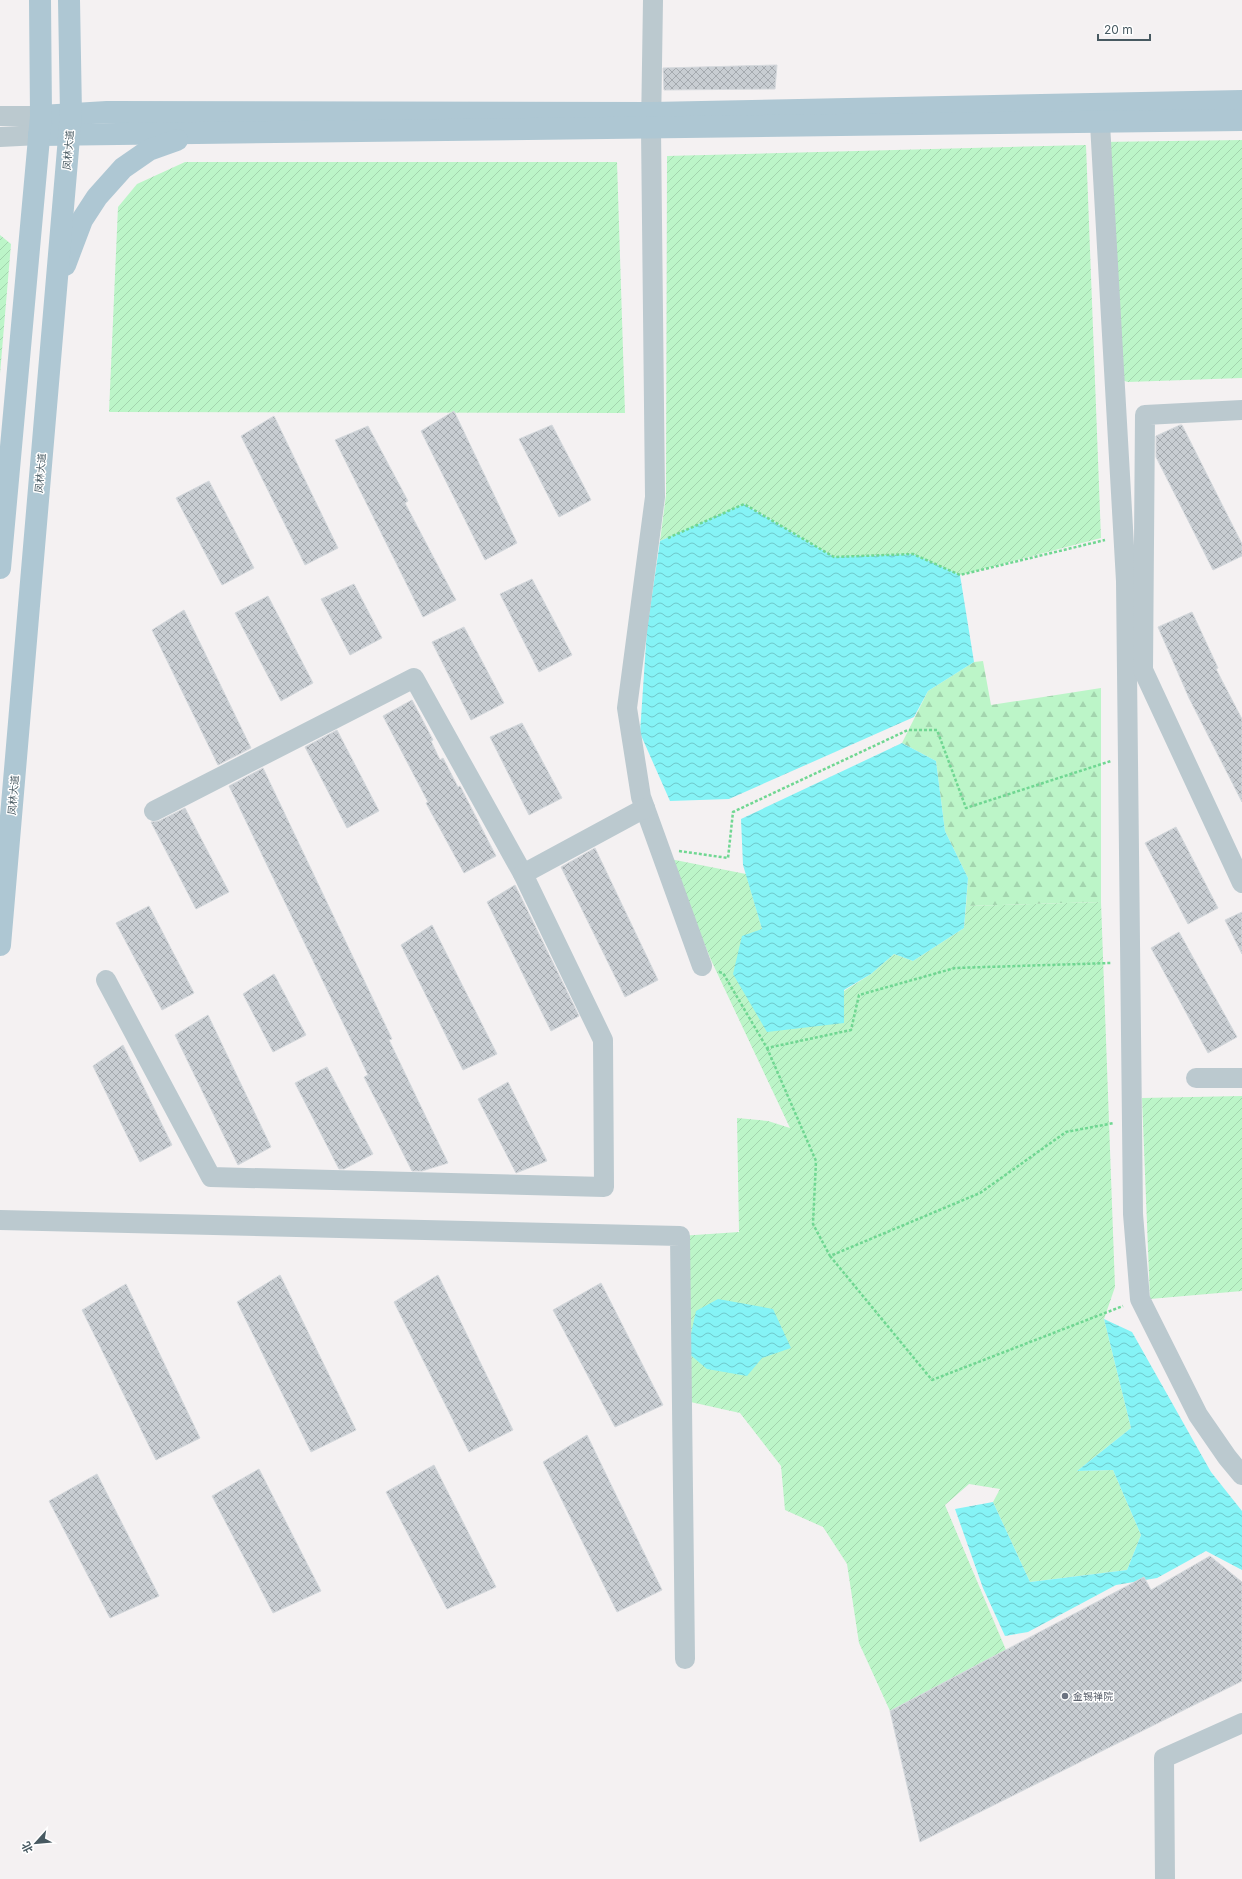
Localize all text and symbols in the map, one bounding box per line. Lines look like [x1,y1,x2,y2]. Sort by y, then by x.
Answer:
scale bar [1098,16,1150,42]
text: 20 m [1104,22,1133,37]
street label: 凤林大道 [60,130,76,170]
street label: 凤林大道 [32,453,48,493]
street label: 凤林大道 [5,775,21,815]
place label: 金锡禅院 [1073,1690,1113,1702]
marker: 金锡禅院 [1060,1691,1070,1701]
north arrow [16,1823,56,1863]
text: 北 [18,1839,36,1856]

